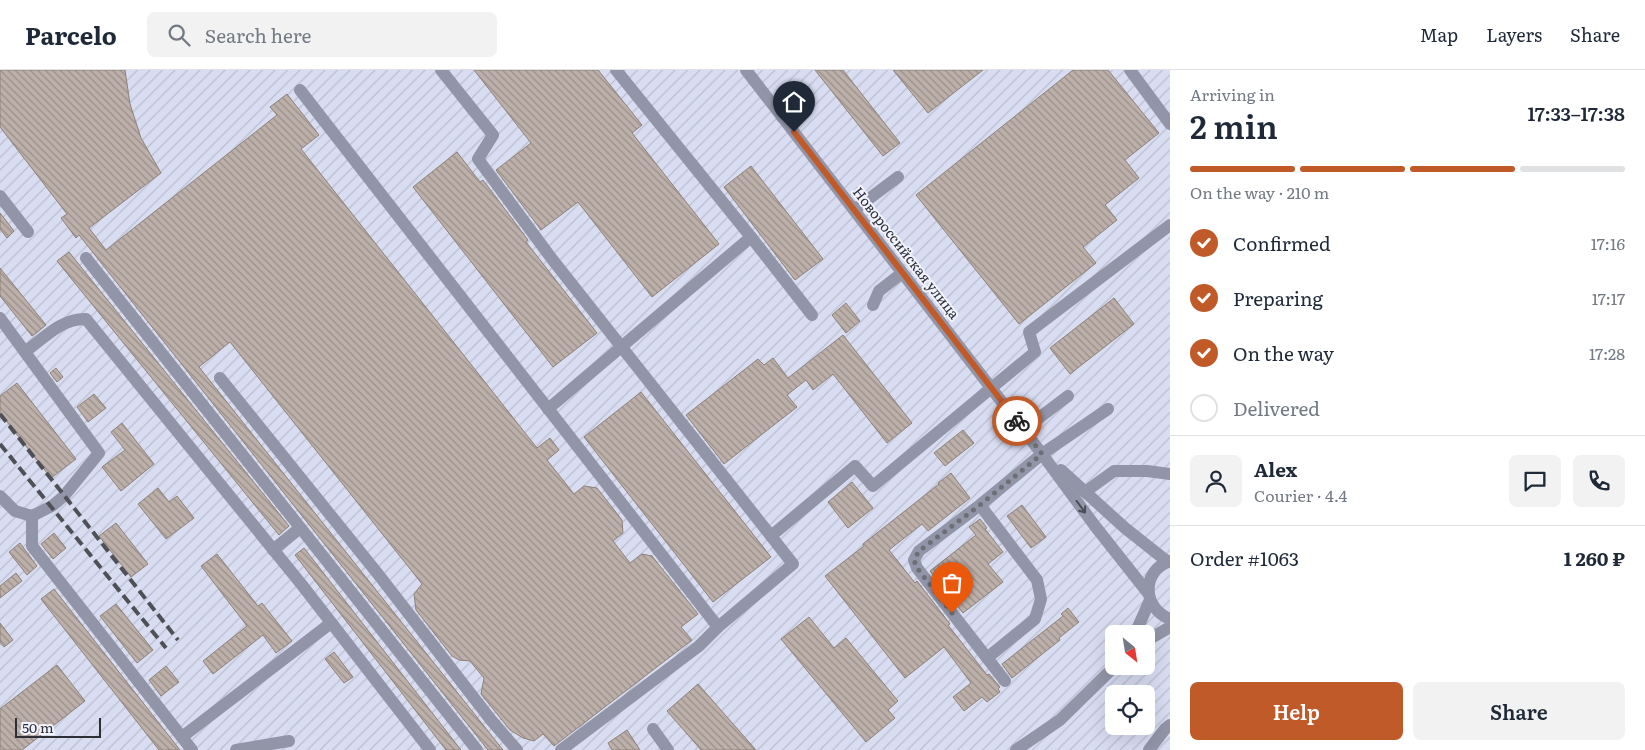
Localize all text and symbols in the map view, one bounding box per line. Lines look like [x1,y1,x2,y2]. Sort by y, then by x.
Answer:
search box [147,12,497,57]
text: Parcelo [25,17,117,52]
icon: search [165,21,193,49]
text: Search here [205,21,311,49]
text: Map [1420,21,1458,48]
text: Layers [1486,21,1542,48]
text: Share [1570,21,1620,48]
pin [773,81,815,132]
text: Arriving in [1190,82,1275,106]
icon: home [780,88,808,116]
text: 17:33–17:38 [1527,99,1625,127]
text: 2 min [1190,101,1278,149]
text: On the way · 210 m [1190,180,1329,204]
street label: Новороссийская улица [849,182,965,323]
icon: check [1190,229,1218,257]
text: Confirmed [1233,229,1331,257]
text: 17:16 [1591,231,1625,255]
icon: check [1190,284,1218,312]
text: Preparing [1233,284,1323,312]
text: 17:17 [1592,286,1625,310]
icon: check [1190,339,1218,367]
text: On the way [1233,339,1334,367]
text: 17:28 [1589,341,1625,365]
text: Delivered [1233,394,1320,422]
courier [992,396,1042,446]
icon: bike [1003,407,1031,435]
button: person [1190,455,1242,507]
text: Alex [1254,455,1297,483]
button: chat [1509,455,1561,507]
button: phone [1573,455,1625,507]
text: Courier · 4.4 [1254,483,1347,507]
one-way arrow [1076,500,1086,514]
text: Order #1063 [1190,544,1299,572]
text: 1 260 ₽ [1564,544,1625,572]
pin [931,562,973,613]
icon: bag [938,569,966,597]
north arrow [1105,625,1155,675]
map controls [1105,625,1155,735]
button: Help [1190,682,1403,740]
button: Share [1413,682,1625,740]
button: locate [1105,685,1155,735]
scale bar [15,715,101,738]
text: 50 m [22,717,54,737]

